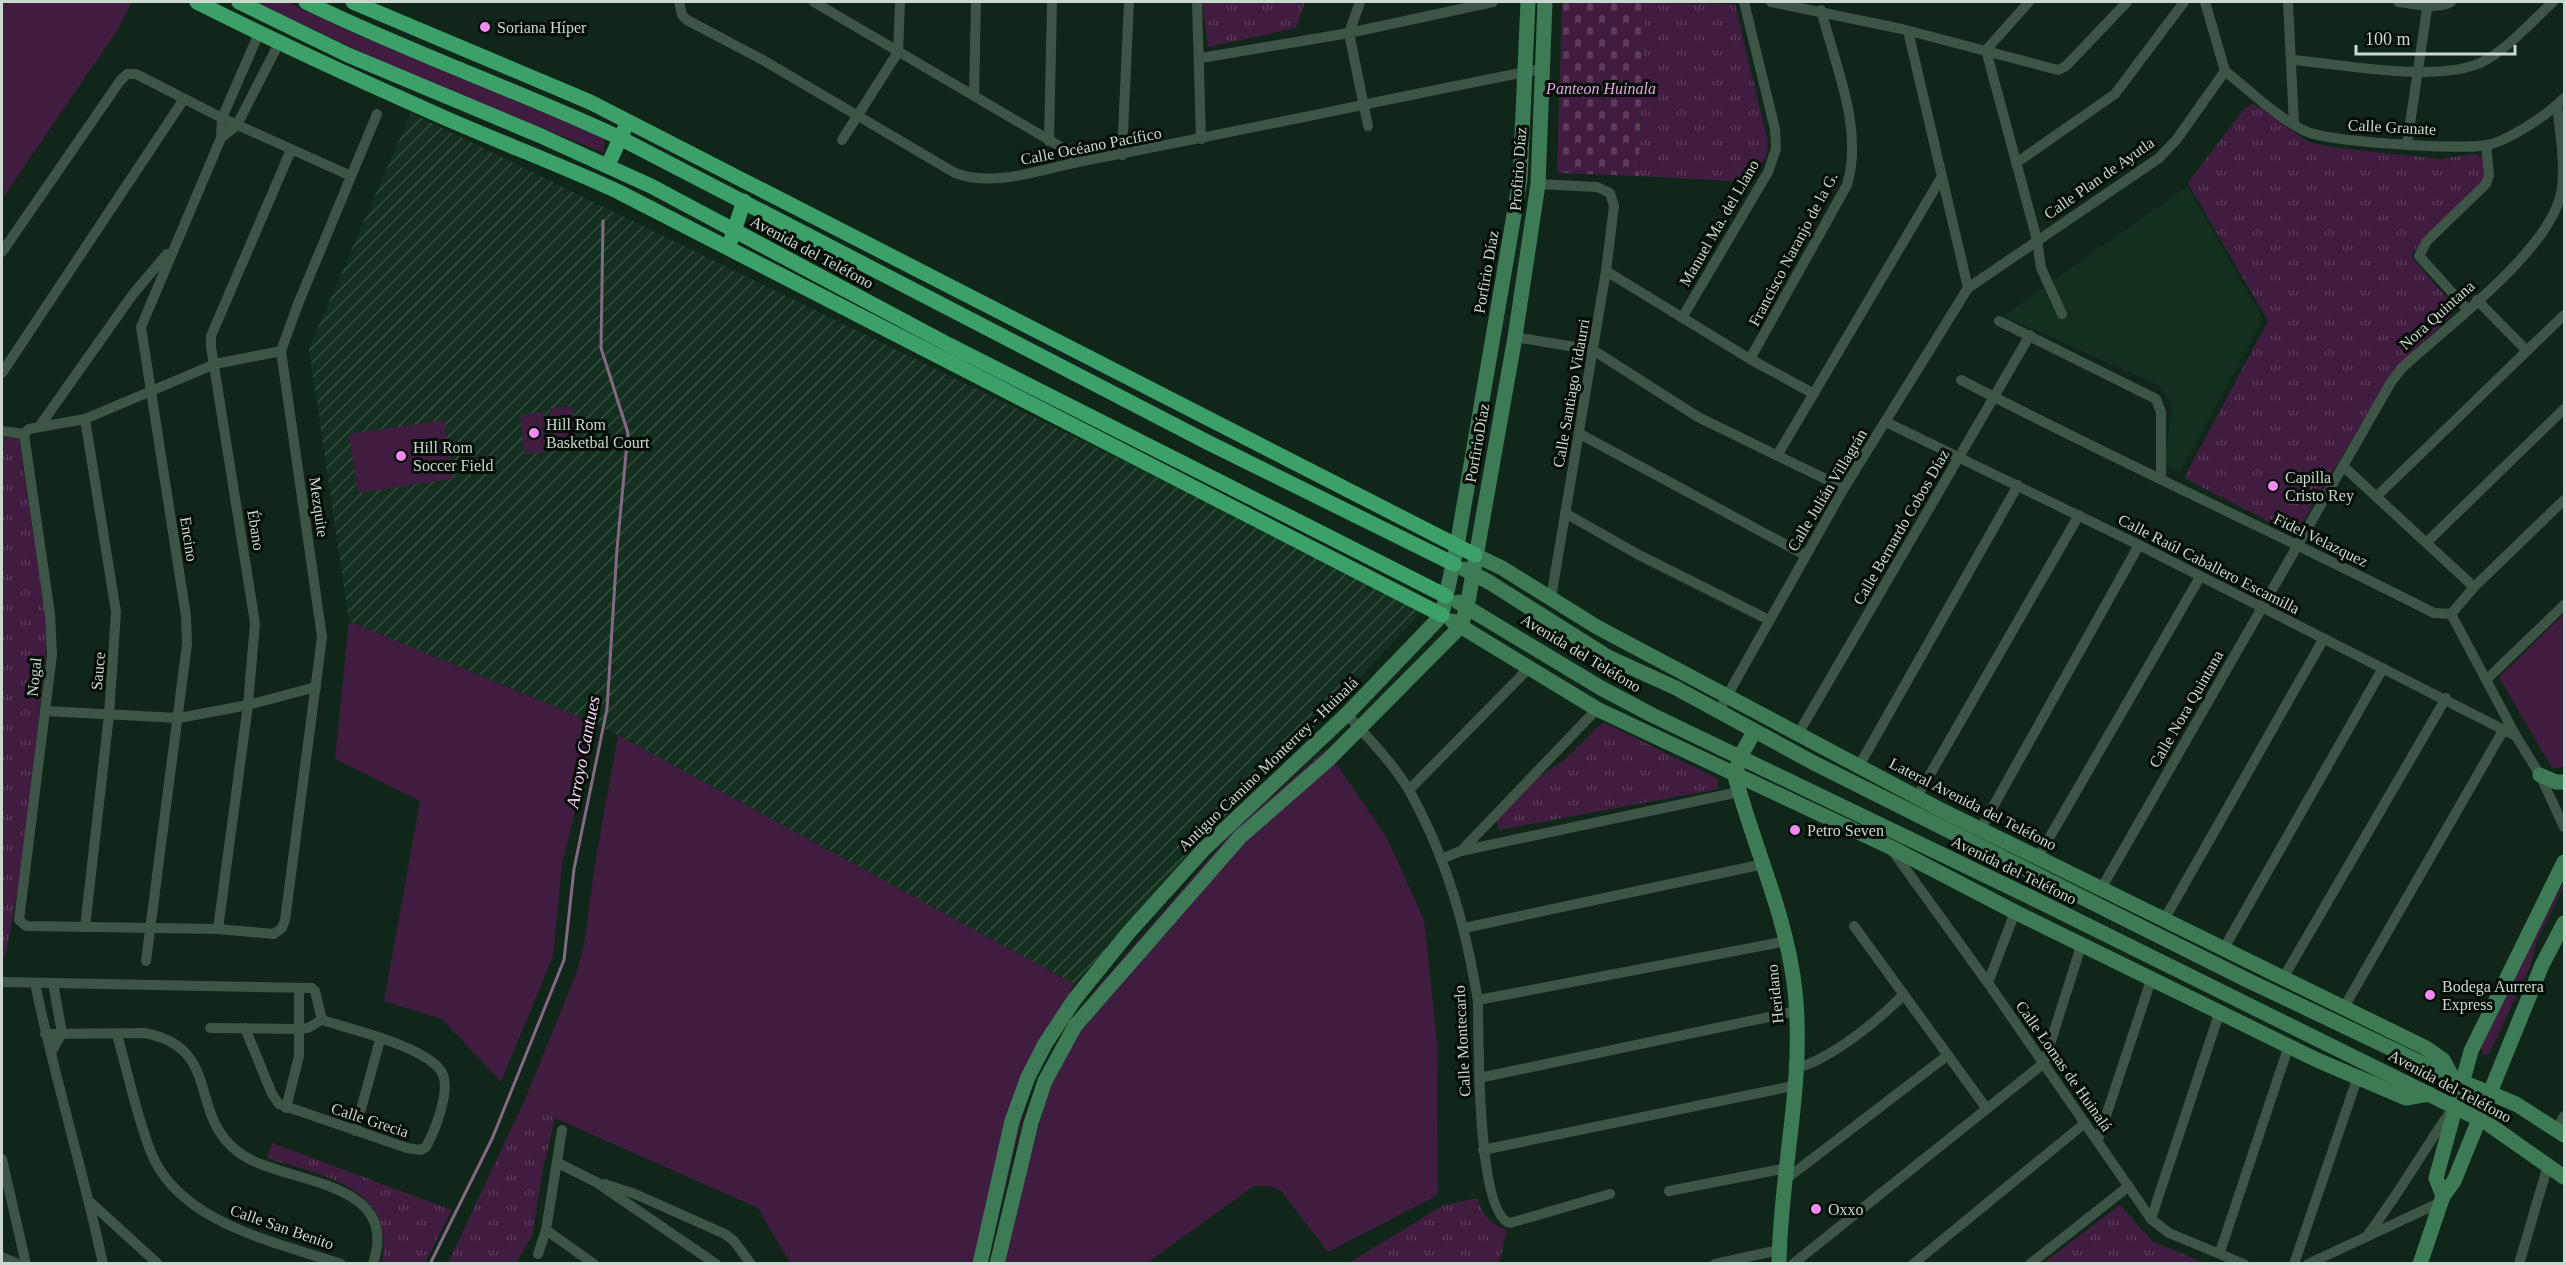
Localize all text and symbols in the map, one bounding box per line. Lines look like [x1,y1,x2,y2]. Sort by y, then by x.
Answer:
scale bar [2356,18,2515,56]
place label: Soriana Híper [497,19,587,37]
marker: Soriana Híper [478,20,492,34]
text: 100 m [2365,29,2411,49]
park label: Panteon Huinala [1545,80,1656,97]
street label: Calle Granate [2347,116,2437,138]
street label: Calle Océano Pacífico [1019,124,1163,168]
street label: Profirio Díaz [1507,127,1529,211]
street label: Calle Plan de Ayutla [2041,134,2158,223]
street label: Manuel Ma. del Llano [1676,157,1762,289]
street label: Francisco Naranjo de la G. [1745,169,1842,329]
street label: Avenida del Teléfono [748,212,876,292]
street label: Porfirio Díaz [1470,229,1502,315]
street label: Nora Quintana [2396,277,2478,353]
street label: Calle Santiago Vidaurri [1550,317,1594,469]
street label: PorfirioDíaz [1462,402,1492,484]
place label: Hill Rom Basketbal Court [546,416,650,451]
marker: Hill Rom Basketbal Court [527,426,541,440]
street label: Calle Julián Villagrán [1784,426,1871,555]
place label: Hill Rom Soccer Field [413,439,493,474]
street label: Calle Bernardo Cobos Díaz [1850,446,1952,608]
marker: Hill Rom Soccer Field [394,449,408,463]
place label: Capilla Cristo Rey [2285,469,2354,505]
street label: Mezquite [305,476,332,538]
marker: Capilla Cristo Rey [2266,479,2280,493]
street label: Ébano [244,508,269,552]
street label: Fidel Velazquez [2271,510,2371,571]
street label: Calle Raúl Caballero Escamilla [2115,511,2303,617]
street label: Encino [177,515,201,563]
street label: Avenida del Teléfono [1518,610,1644,696]
street label: Calle Nora Quintana [2146,647,2226,771]
street label: Sauce [88,651,108,691]
street label: Nogal [24,656,46,697]
street label: Antiguo Camino Monterrey - Huinalá [1175,674,1362,855]
water label: Arroyo Cantues [562,694,604,811]
street label: Lateral Avenida del Teléfono [1887,754,2059,854]
place label: Petro Seven [1807,822,1884,839]
marker: Petro Seven [1788,823,1802,837]
street label: Avenida del Teléfono [1949,832,2079,908]
street label: Heridano [1763,964,1787,1024]
place label: Bodega Aurrera Express [2442,978,2544,1014]
street label: Calle Montecarlo [1451,985,1473,1097]
marker: Bodega Aurrera Express [2423,988,2437,1002]
street label: Calle Lomas de Huinalá [2013,998,2115,1134]
street label: Avenida del Teléfono [2386,1046,2514,1126]
street label: Calle Grecia [329,1099,411,1141]
street label: Calle San Benito [228,1201,336,1253]
place label: Oxxo [1828,1201,1864,1218]
marker: Oxxo [1809,1202,1823,1216]

